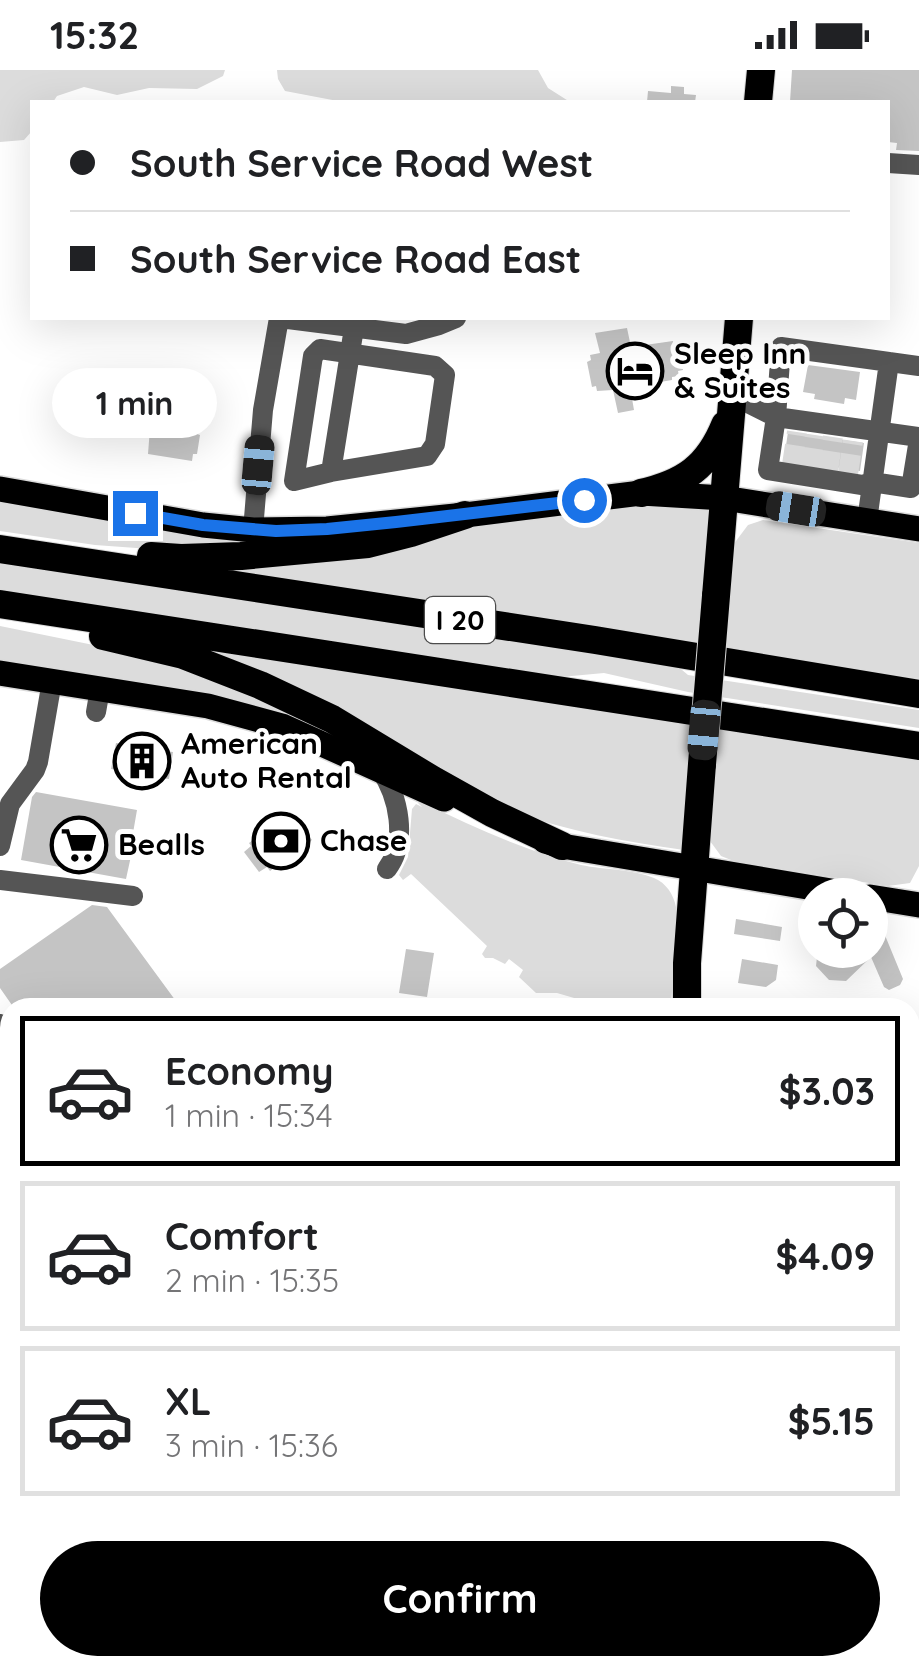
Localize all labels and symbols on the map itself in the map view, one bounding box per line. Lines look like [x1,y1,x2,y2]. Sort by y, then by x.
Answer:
place label: Sleep Inn & Suites [674,334,806,406]
hotel icon: Sleep Inn & Suites [605,341,665,401]
callout: 1 min [52,368,218,438]
car [240,434,276,496]
route start [562,478,607,523]
car [764,489,828,529]
route end [113,491,158,536]
road number: I 20 [425,597,495,643]
car [686,699,722,761]
place label: American Auto Rental [181,724,352,796]
building icon: American Auto Rental [112,731,172,791]
bank icon: Chase [251,811,311,871]
supermarket icon: Bealls [49,815,109,875]
place label: Chase [320,821,407,859]
place label: Bealls [118,825,205,863]

